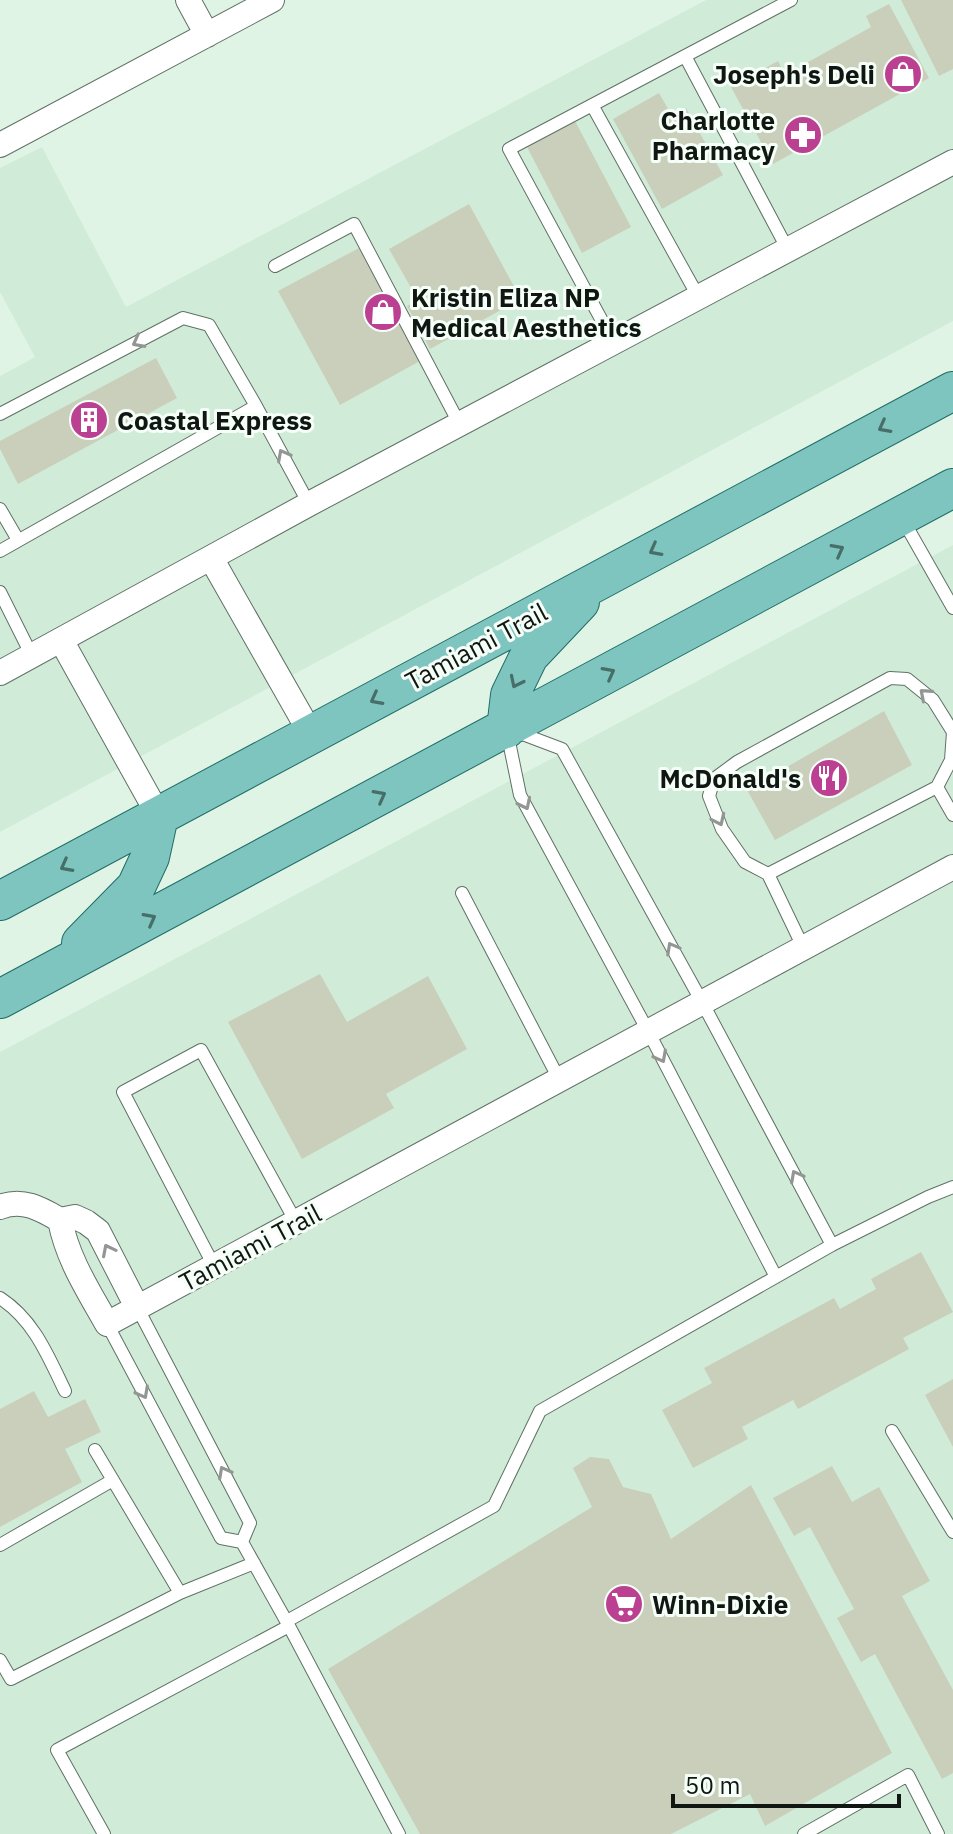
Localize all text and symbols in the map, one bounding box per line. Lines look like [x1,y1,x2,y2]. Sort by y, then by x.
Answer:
shop icon: Joseph's Deli [882,53,924,95]
place label: Joseph's Deli [713,57,875,91]
place label: Charlotte Pharmacy [652,103,775,167]
pharmacy icon: Charlotte Pharmacy [782,114,824,156]
place label: Kristin Eliza NP Medical Aesthetics [411,280,642,344]
shop icon: Kristin Eliza NP Medical Aesthetics [362,291,404,333]
one-way arrow [131,332,146,347]
building icon: Coastal Express [68,399,110,441]
place label: Coastal Express [117,403,312,437]
one-way arrow [878,418,893,433]
one-way arrow [277,449,292,463]
one-way arrow [649,540,664,556]
one-way arrow [829,544,843,560]
street label: Tamiami Trail [399,594,553,698]
one-way arrow [600,668,615,683]
one-way arrow [511,674,526,689]
one-way arrow [920,689,934,703]
one-way arrow [370,690,385,705]
restaurant icon: McDonald's [808,757,850,799]
place label: McDonald's [659,761,801,795]
one-way arrow [371,791,386,806]
one-way arrow [515,795,531,810]
one-way arrow [709,811,725,826]
one-way arrow [59,857,74,872]
one-way arrow [142,913,157,928]
one-way arrow [666,942,682,956]
one-way arrow [652,1049,667,1064]
one-way arrow [790,1170,805,1185]
street label: Tamiami Trail [173,1195,327,1299]
one-way arrow [103,1244,118,1259]
one-way arrow [134,1384,149,1399]
one-way arrow [218,1466,233,1481]
supermarket icon: Winn-Dixie [603,1583,645,1625]
place label: Winn-Dixie [652,1587,788,1621]
scale bar [673,1758,899,1808]
text: 50 m [685,1769,740,1801]

